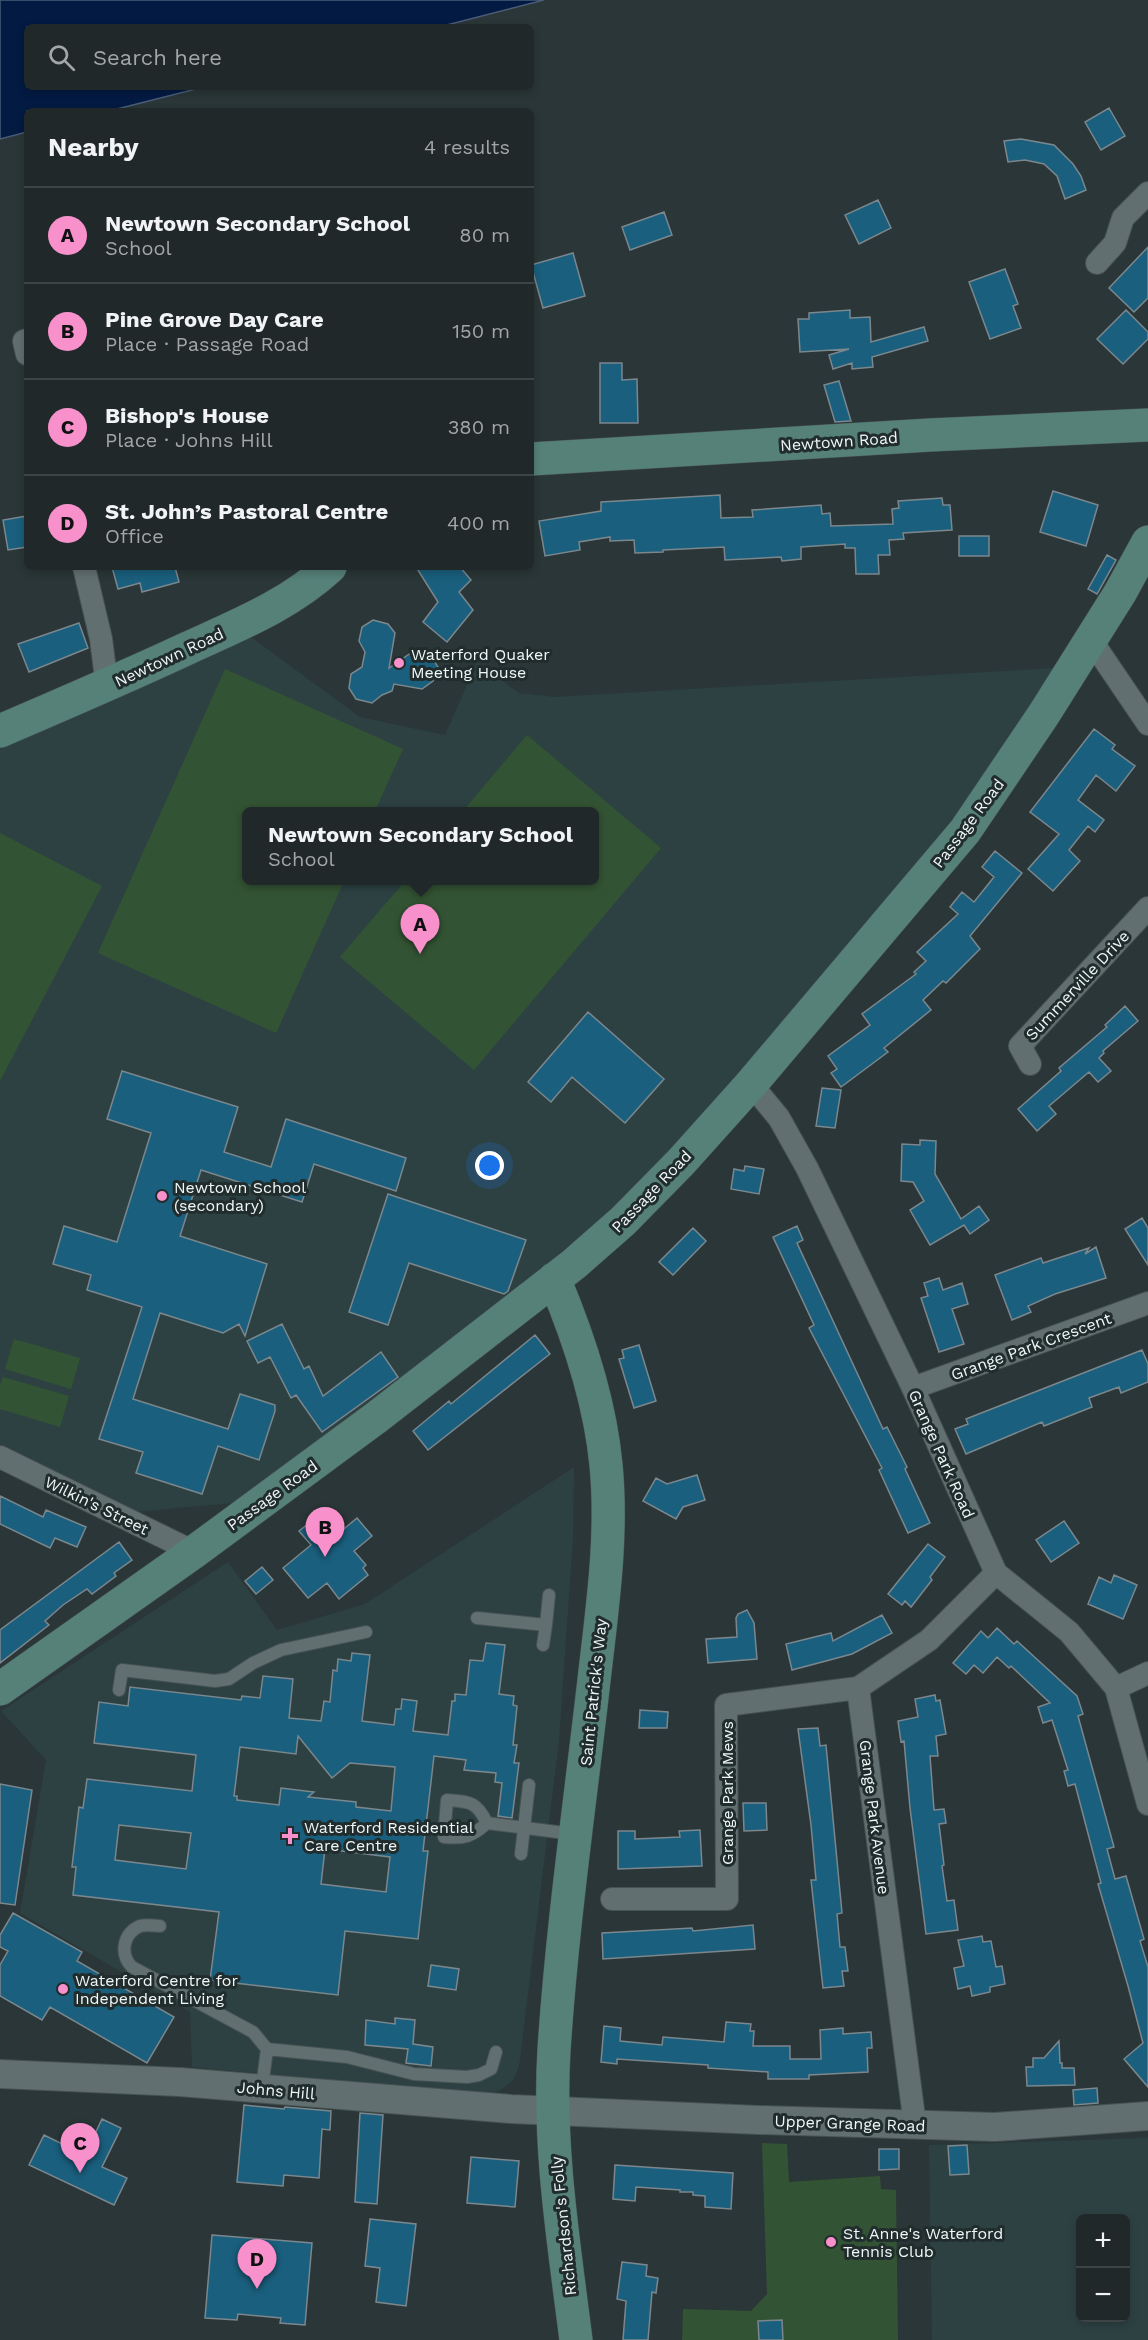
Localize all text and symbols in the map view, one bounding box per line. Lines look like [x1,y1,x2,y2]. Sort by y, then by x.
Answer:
search box [24,24,534,90]
icon: search [45,41,78,74]
text: Search here [93,45,222,70]
text: Nearby [48,132,139,162]
text: 4 results [424,135,510,159]
text: Newtown Secondary School [105,211,410,236]
text: A [61,223,74,247]
text: 80 m [459,223,510,247]
text: School [105,236,172,260]
text: Pine Grove Day Care [105,307,324,332]
text: B [61,319,74,343]
text: 150 m [452,319,510,343]
text: Place · Passage Road [105,332,309,356]
text: Bishop's House [105,403,269,428]
text: C [61,415,74,439]
text: 380 m [448,415,510,439]
text: Place · Johns Hill [105,428,273,452]
street label: Newtown Road [780,428,898,455]
text: St. John’s Pastoral Centre [105,499,388,524]
text: D [60,511,75,535]
text: 400 m [447,511,510,535]
text: Office [105,524,164,548]
street label: Newtown Road [112,624,227,691]
place label: Waterford Quaker Meeting House [411,645,550,682]
marker: Waterford Quaker Meeting House [392,656,406,670]
street label: Passage Road [929,775,1008,872]
popup [242,807,599,885]
text: Newtown Secondary School [268,822,573,847]
text: School [268,847,335,871]
pin: A [400,904,440,954]
street label: Summerville Drive [1022,927,1133,1044]
street label: Passage Road [607,1146,695,1236]
your location [475,1151,504,1180]
place label: Newtown School (secondary) [174,1178,306,1215]
marker: Newtown School (secondary) [155,1189,169,1203]
street label: Grange Park Crescent [948,1309,1114,1384]
street label: Grange Park Road [905,1387,978,1521]
street label: Passage Road [223,1456,321,1535]
street label: Wilkin's Street [42,1472,152,1539]
pin: B [306,1508,344,1557]
street label: Saint Patrick's Way [576,1617,611,1767]
street label: Grange Park Mews [718,1721,737,1865]
street label: Grange Park Avenue [856,1739,893,1895]
place label: Waterford Residential Care Centre [304,1818,474,1855]
marker: Waterford Residential Care Centre [281,1827,299,1845]
place label: Waterford Centre for Independent Living [75,1971,238,2008]
marker: Waterford Centre for Independent Living [56,1982,70,1996]
street label: Johns Hill [236,2078,316,2103]
street label: Upper Grange Road [774,2111,926,2136]
pin: C [60,2124,100,2173]
street label: Richardson's Folly [547,2155,580,2297]
map controls [1076,2214,1130,2322]
button: + [1076,2214,1130,2268]
place label: St. Anne's Waterford Tennis Club [843,2224,1003,2261]
marker: St. Anne's Waterford Tennis Club [824,2235,838,2249]
pin: D [238,2240,276,2289]
button: − [1076,2268,1130,2322]

